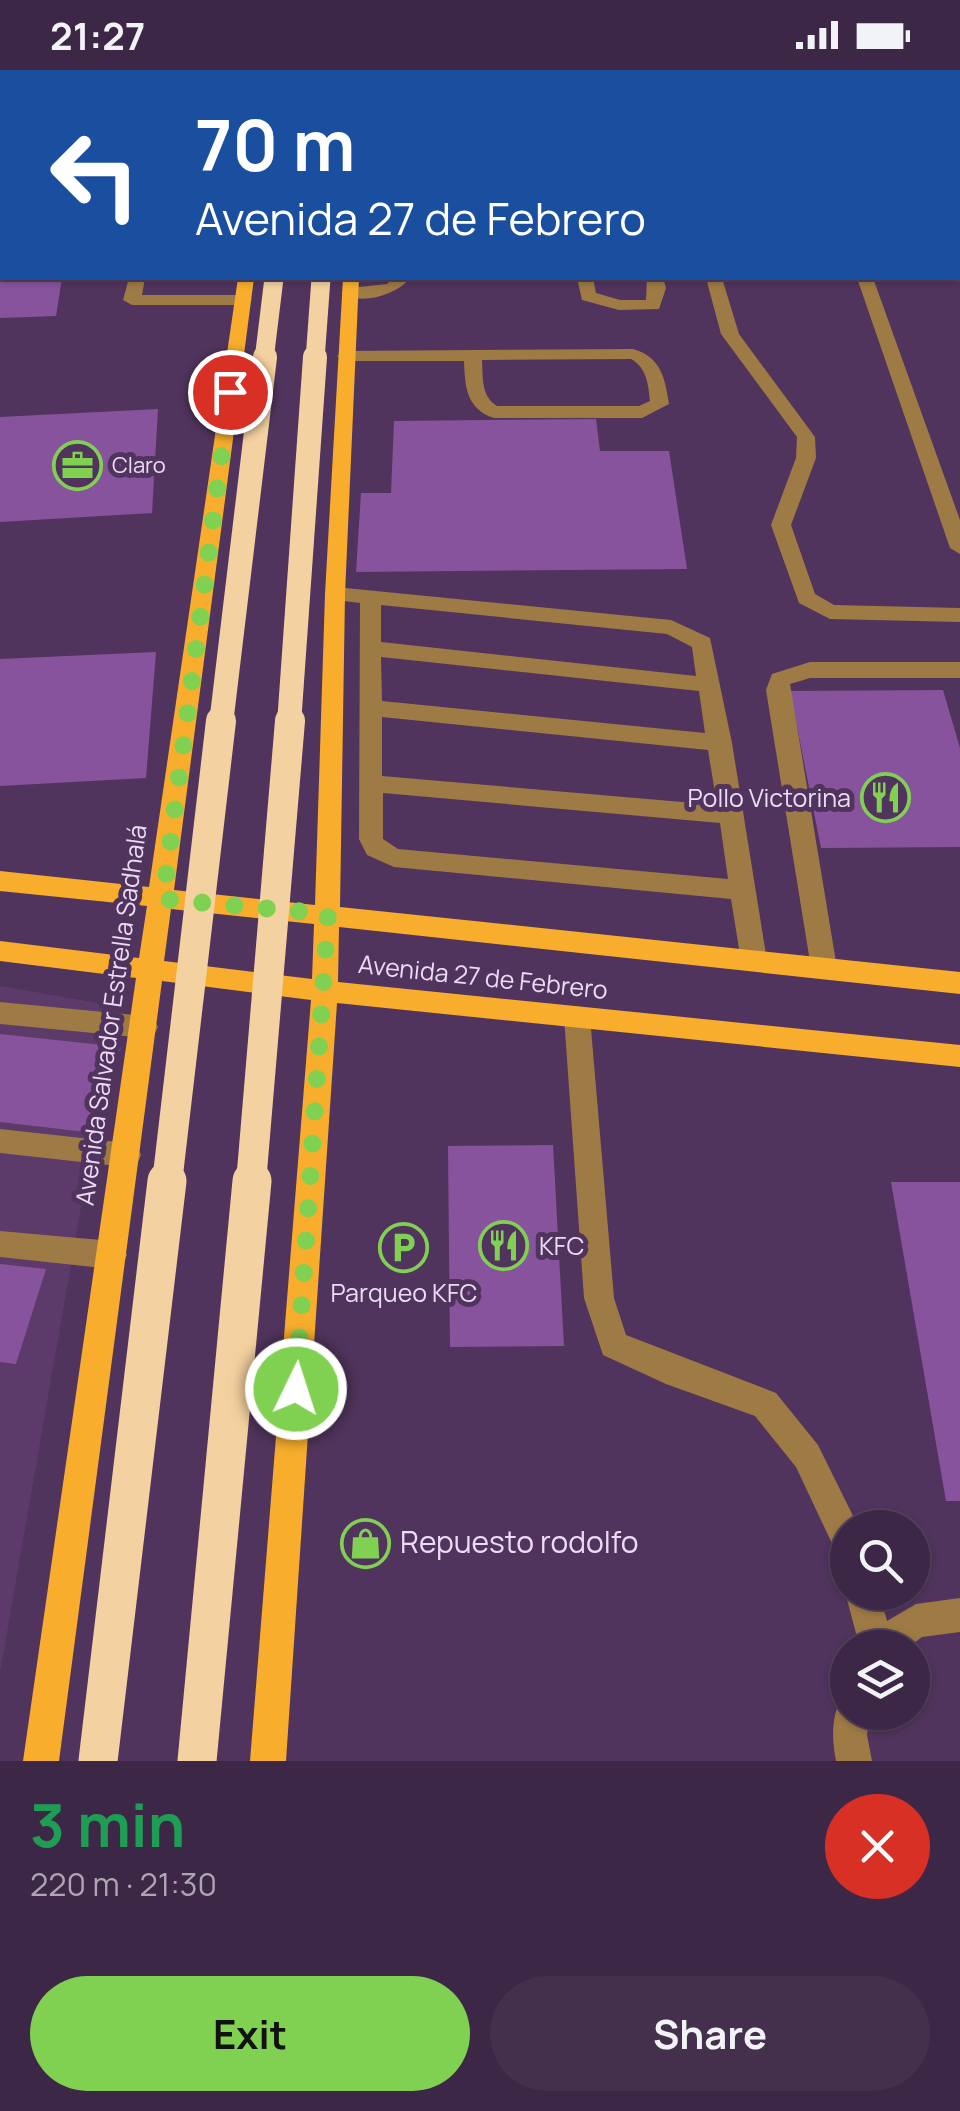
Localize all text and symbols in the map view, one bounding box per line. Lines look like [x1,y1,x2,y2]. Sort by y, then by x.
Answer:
text: 21:27 [50,9,145,61]
text: 70 m [195,96,355,192]
icon: left [30,110,160,240]
text: Avenida 27 de Febrero [195,187,646,249]
pin [188,350,273,435]
icon: arrive [203,365,258,420]
office icon: Claro [51,439,103,491]
place label: Claro [112,450,166,480]
restaurant icon: Pollo Victorina [860,772,912,824]
place label: Pollo Victorina [688,780,851,815]
street label: Avenida Salvador Estrella Sadhalá [66,822,155,1208]
street label: Avenida 27 de Febrero [357,946,609,1007]
restaurant icon: KFC [478,1220,530,1272]
parking icon: Parqueo KFC [378,1221,430,1273]
place label: KFC [539,1228,584,1263]
place label: Parqueo KFC [331,1275,477,1310]
position arrow [244,1337,348,1441]
map controls [830,1510,930,1730]
button: search [830,1510,930,1610]
shop icon: Repuesto rodolfo [339,1517,391,1569]
place label: Repuesto rodolfo [400,1521,639,1562]
button: layers [830,1630,930,1730]
text: 3 min [30,1783,185,1865]
button: close [825,1794,930,1899]
text: 220 m · 21:30 [30,1862,217,1906]
button: Exit [30,1976,470,2091]
button: Share [490,1976,930,2091]

